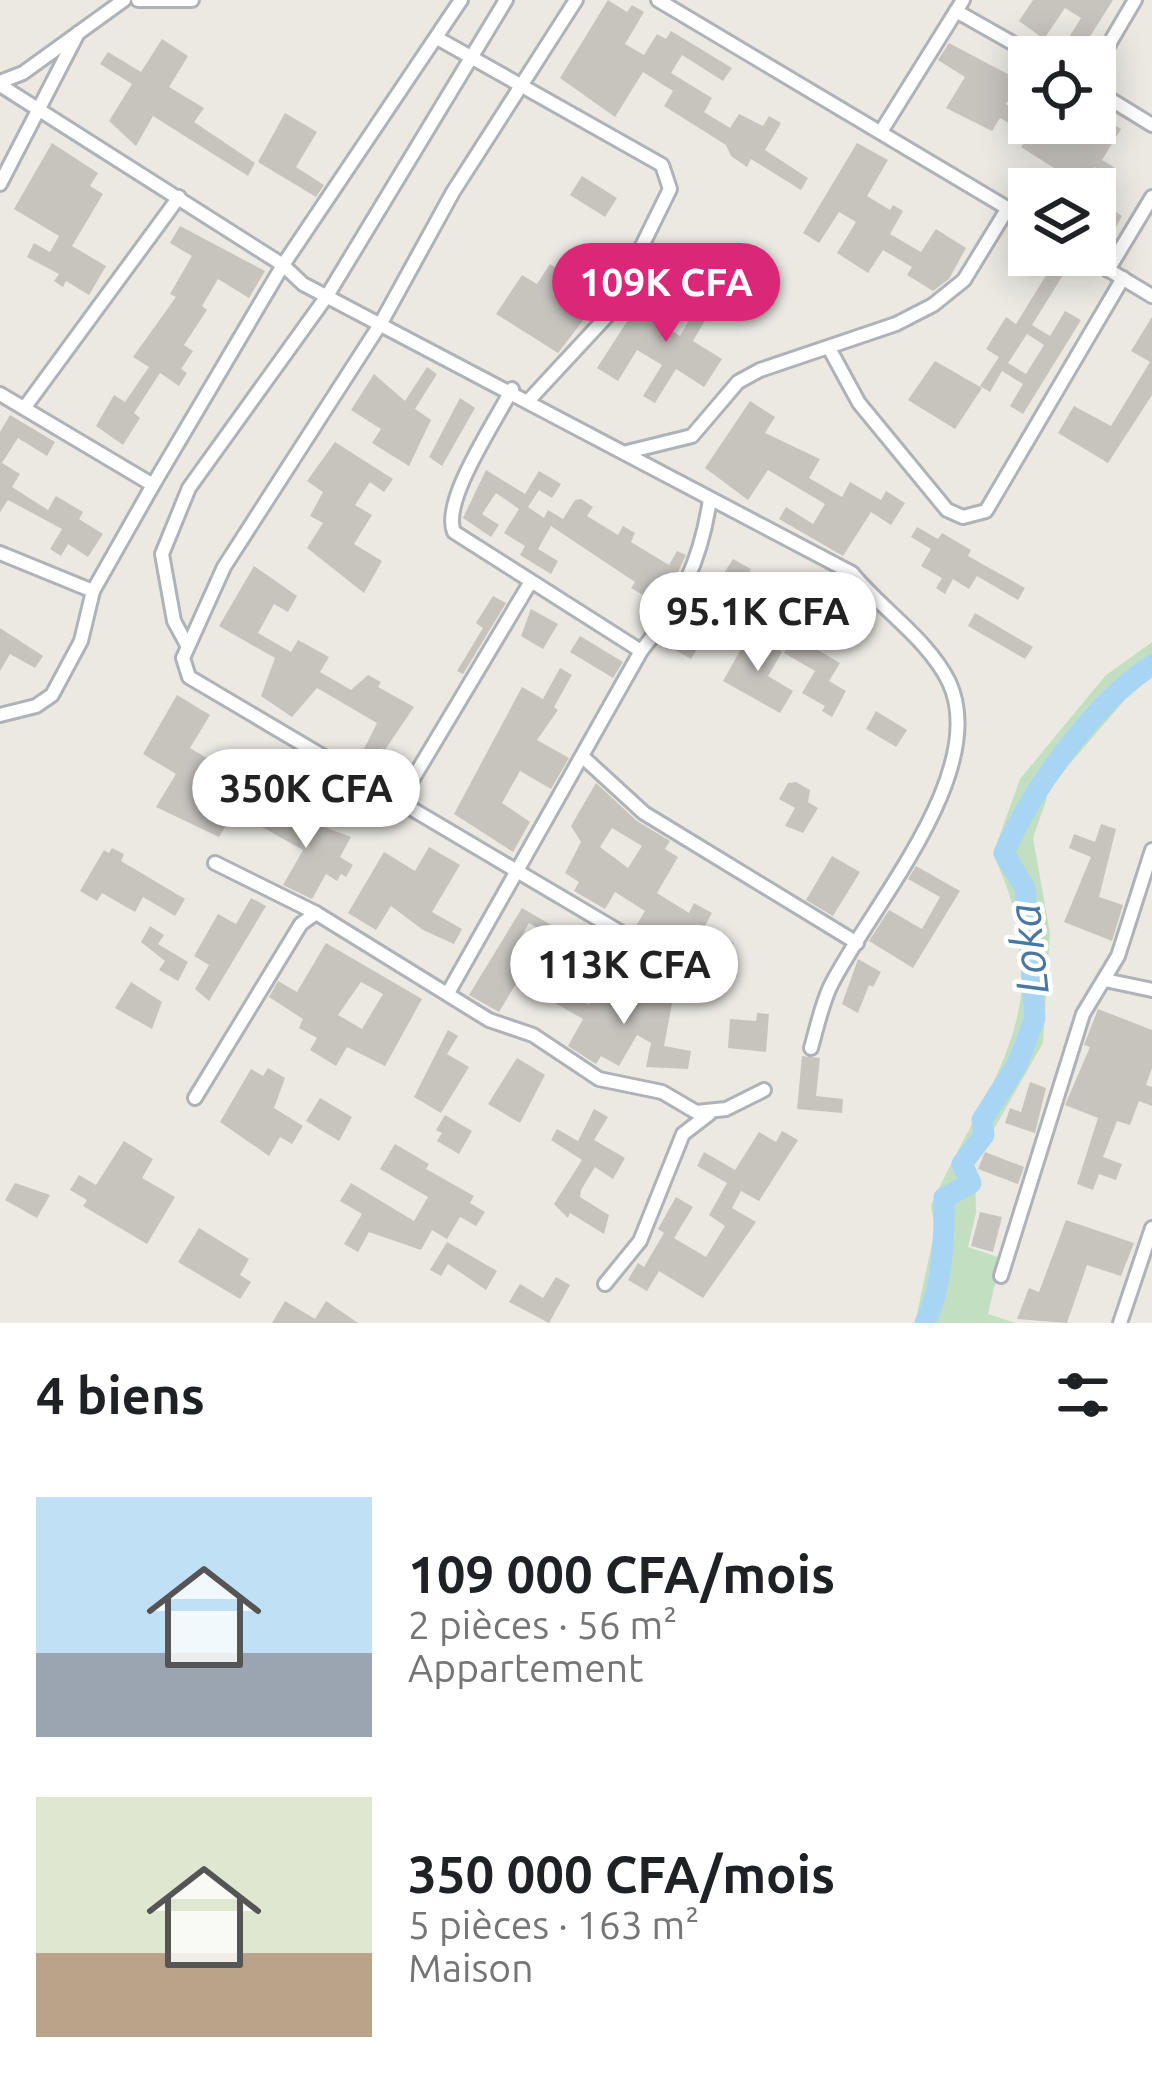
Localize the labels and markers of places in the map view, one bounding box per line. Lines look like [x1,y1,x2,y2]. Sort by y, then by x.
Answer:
pin: 109K CFA [542,243,790,345]
pin: 95.1K CFA [621,572,895,674]
pin: 350K CFA [182,749,430,851]
pin: 113K CFA [500,925,748,1027]

